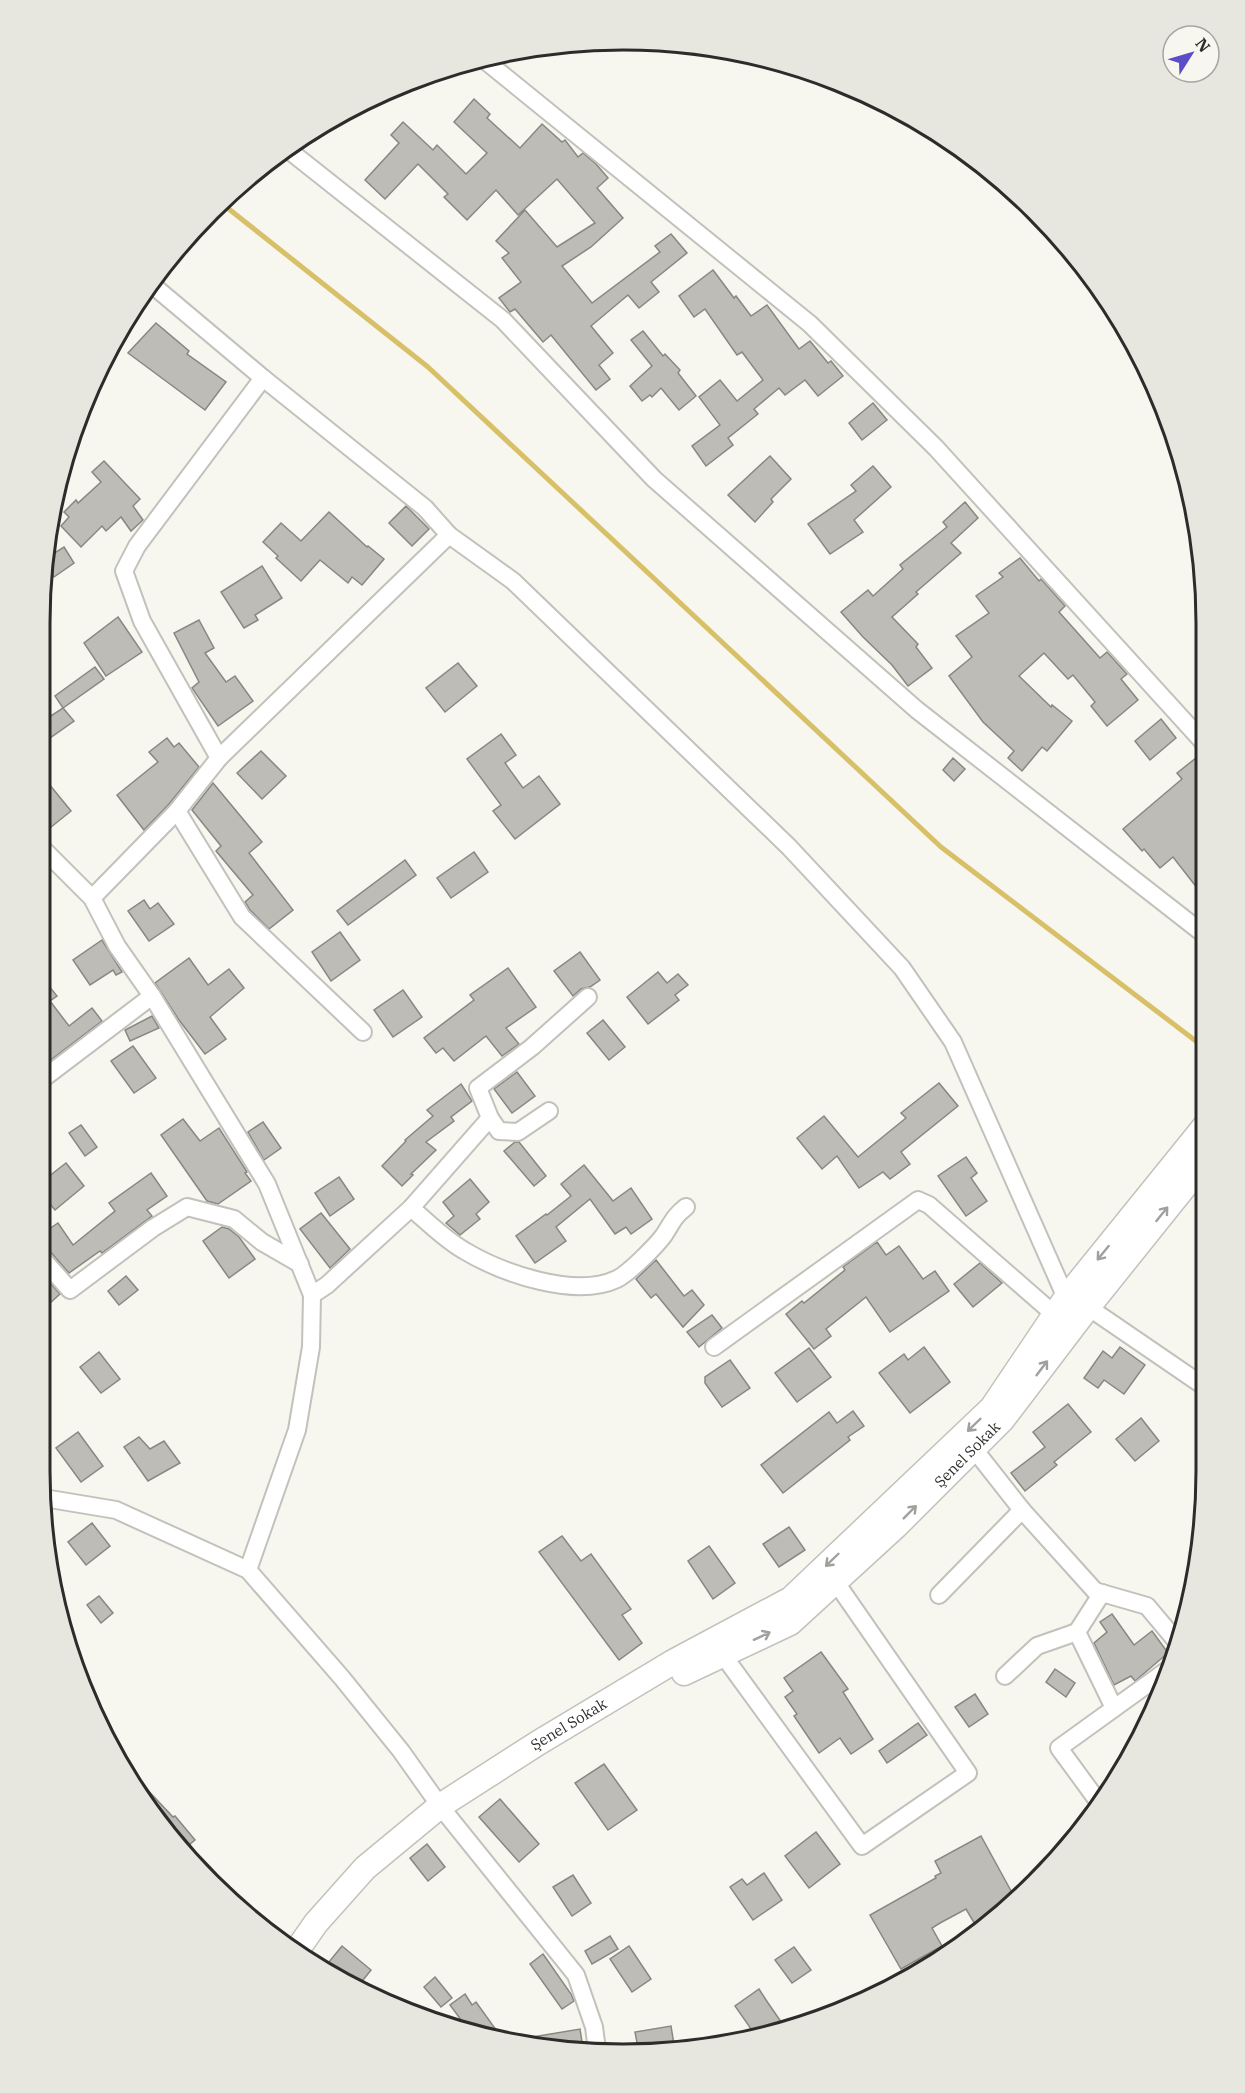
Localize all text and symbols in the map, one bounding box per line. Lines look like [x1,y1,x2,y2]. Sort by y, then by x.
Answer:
north arrow [1161,24,1221,84]
text: N [1191,34,1215,56]
one-way arrow [1155,1207,1168,1223]
one-way arrow [1096,1245,1109,1261]
one-way arrow [1035,1361,1048,1377]
street label: Şenel Sokak [930,1417,1004,1491]
one-way arrow [966,1418,981,1432]
one-way arrow [903,1504,918,1519]
one-way arrow [825,1552,840,1567]
one-way arrow [752,1630,770,1642]
street label: Şenel Sokak [527,1694,610,1754]

